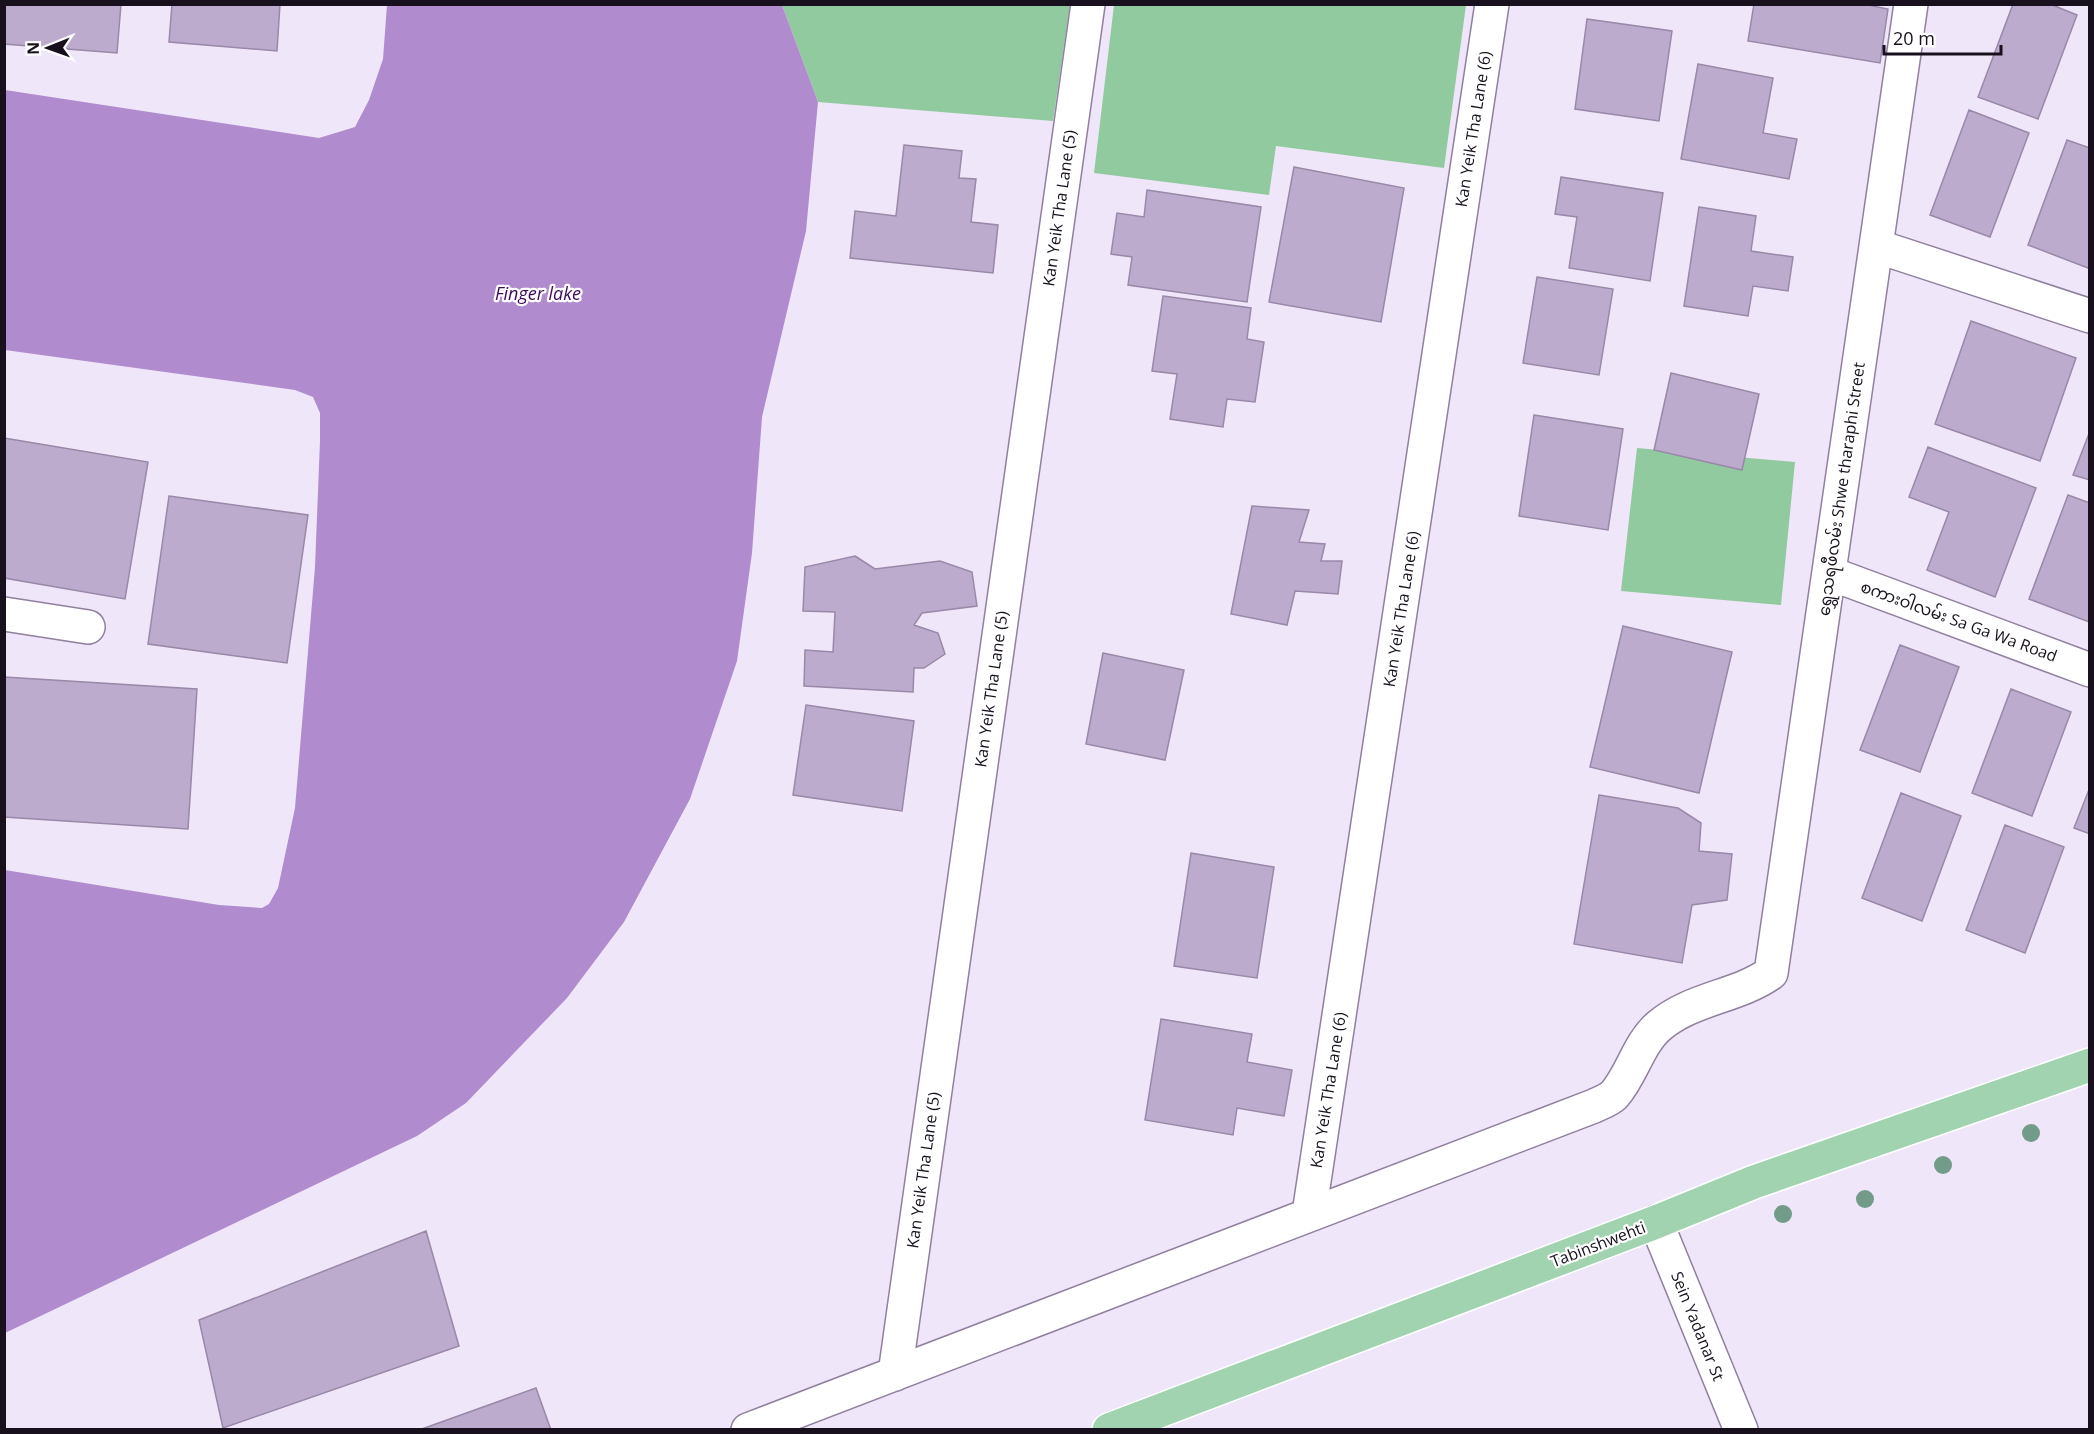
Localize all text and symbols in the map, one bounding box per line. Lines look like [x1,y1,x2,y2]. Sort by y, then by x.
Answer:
north arrow [18,18,78,78]
scale bar [1884,18,2001,56]
text: 20 m [1893,26,1935,50]
text: N [22,42,44,55]
street label: Kan Yeik Tha Lane (6) [1450,49,1496,209]
street label: Kan Yeik Tha Lane (5) [1037,128,1081,288]
water label: Finger lake [495,281,581,305]
street label: ရွှေသရဖီလမ်း Shwe tharaphi Street [1812,361,1873,618]
street label: Kan Yeik Tha Lane (6) [1378,529,1424,689]
street label: စကားဝါလမ်း Sa Ga Wa Road [1858,575,2060,667]
street label: Kan Yeik Tha Lane (5) [969,609,1013,769]
street label: Kan Yeik Tha Lane (6) [1305,1010,1351,1170]
street label: Kan Yeik Tha Lane (5) [901,1090,945,1250]
street label: Tabinshwehti [1548,1216,1648,1272]
street label: Sein Yadanar St [1666,1268,1730,1384]

